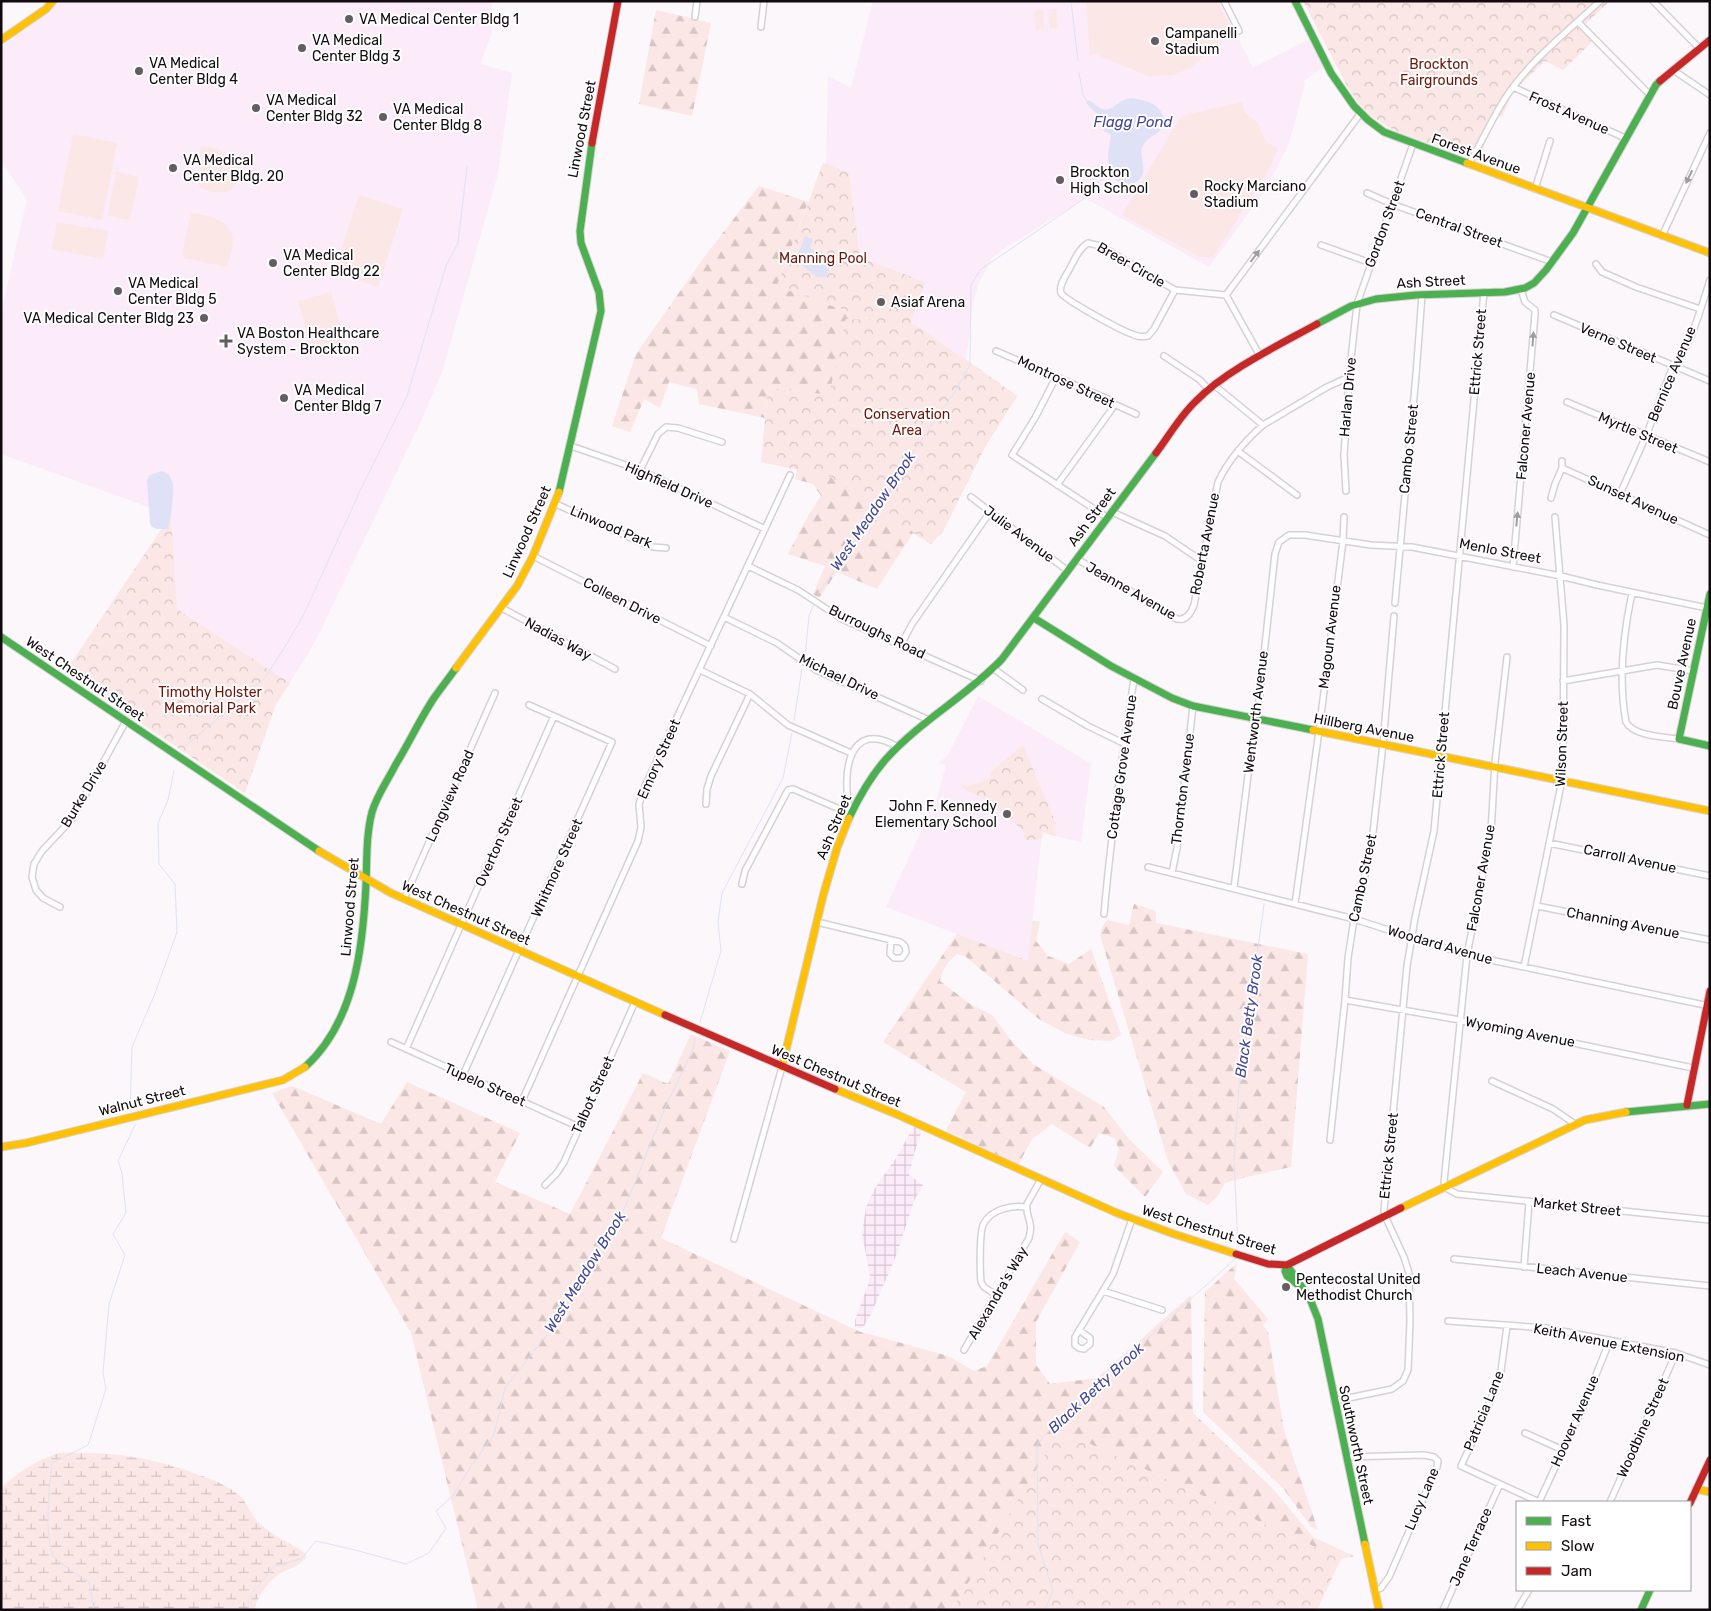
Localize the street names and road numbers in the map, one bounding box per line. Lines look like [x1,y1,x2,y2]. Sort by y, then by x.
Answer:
street label: Linwood Street [564,78,600,179]
street label: Frost Avenue [1526,88,1612,138]
street label: Forest Avenue [1429,130,1523,178]
street label: Gordon Street [1361,178,1409,270]
street label: Central Street [1413,204,1505,252]
street label: Breer Circle [1094,239,1168,291]
street label: Ash Street [1396,272,1466,292]
street label: Ettrick Street [1466,308,1490,396]
street label: Verne Street [1577,319,1659,367]
street label: Bernice Avenue [1644,324,1700,424]
street label: Montrose Street [1015,352,1118,412]
street label: Harlan Drive [1336,356,1360,437]
street label: Falconer Avenue [1513,371,1539,481]
street label: Cambo Street [1396,403,1422,495]
street label: Myrtle Street [1596,409,1681,458]
street label: Highfield Drive [622,458,716,512]
street label: Sunset Avenue [1585,472,1681,529]
street label: Linwood Street [499,483,555,581]
street label: Ash Street [1064,484,1120,550]
street label: Roberta Avenue [1187,491,1223,597]
street label: Linwood Park [567,502,655,552]
street label: Julie Avenue [980,502,1058,566]
street label: Menlo Street [1458,535,1543,567]
street label: Jeanne Avenue [1083,558,1179,624]
street label: Colleen Drive [580,574,664,628]
street label: Magoun Avenue [1315,584,1345,690]
street label: Burroughs Road [826,601,928,663]
street label: Nadias Way [522,614,594,664]
street label: Bouve Avenue [1664,616,1700,711]
street label: West Chestnut Street [22,633,148,725]
street label: Michael Drive [796,650,882,704]
street label: Wentworth Avenue [1240,650,1272,774]
street label: Cottage Grove Avenue [1103,694,1141,840]
street label: Wilson Street [1552,700,1572,787]
street label: Hillberg Avenue [1312,710,1416,746]
street label: Ettrick Street [1429,711,1453,799]
street label: Emory Street [634,716,684,802]
street label: Thornton Avenue [1168,732,1198,846]
street label: Longview Road [422,747,478,845]
street label: Burke Drive [57,757,111,831]
street label: Ash Street [813,791,855,862]
street label: Overton Street [472,794,527,889]
street label: Whitmore Street [528,816,587,920]
street label: Falconer Avenue [1463,823,1499,933]
street label: Cambo Street [1345,832,1381,924]
street label: Carroll Avenue [1582,841,1678,877]
street label: Linwood Street [337,856,363,957]
street label: West Chestnut Street [399,877,534,949]
street label: Channing Avenue [1565,904,1681,942]
street label: Woodard Avenue [1385,922,1495,968]
street label: Wyoming Avenue [1464,1013,1577,1051]
street label: West Chestnut Street [769,1041,904,1111]
street label: Talbot Street [568,1053,618,1137]
street label: Tupelo Street [442,1060,529,1111]
street label: Walnut Street [97,1082,187,1120]
street label: Ettrick Street [1376,1111,1402,1200]
street label: Market Street [1532,1194,1622,1220]
street label: West Chestnut Street [1140,1201,1279,1259]
street label: Alexandra's Way [965,1243,1032,1342]
street label: Leach Avenue [1536,1260,1629,1286]
street label: Keith Avenue Extension [1532,1320,1686,1366]
street label: Patricia Lane [1460,1368,1508,1454]
street label: Hoover Avenue [1547,1373,1603,1469]
street label: Woodbine Street [1613,1375,1673,1480]
street label: Southworth Street [1335,1384,1377,1507]
street label: Lucy Lane [1401,1465,1443,1533]
street label: Jane Terrace [1446,1505,1496,1589]

